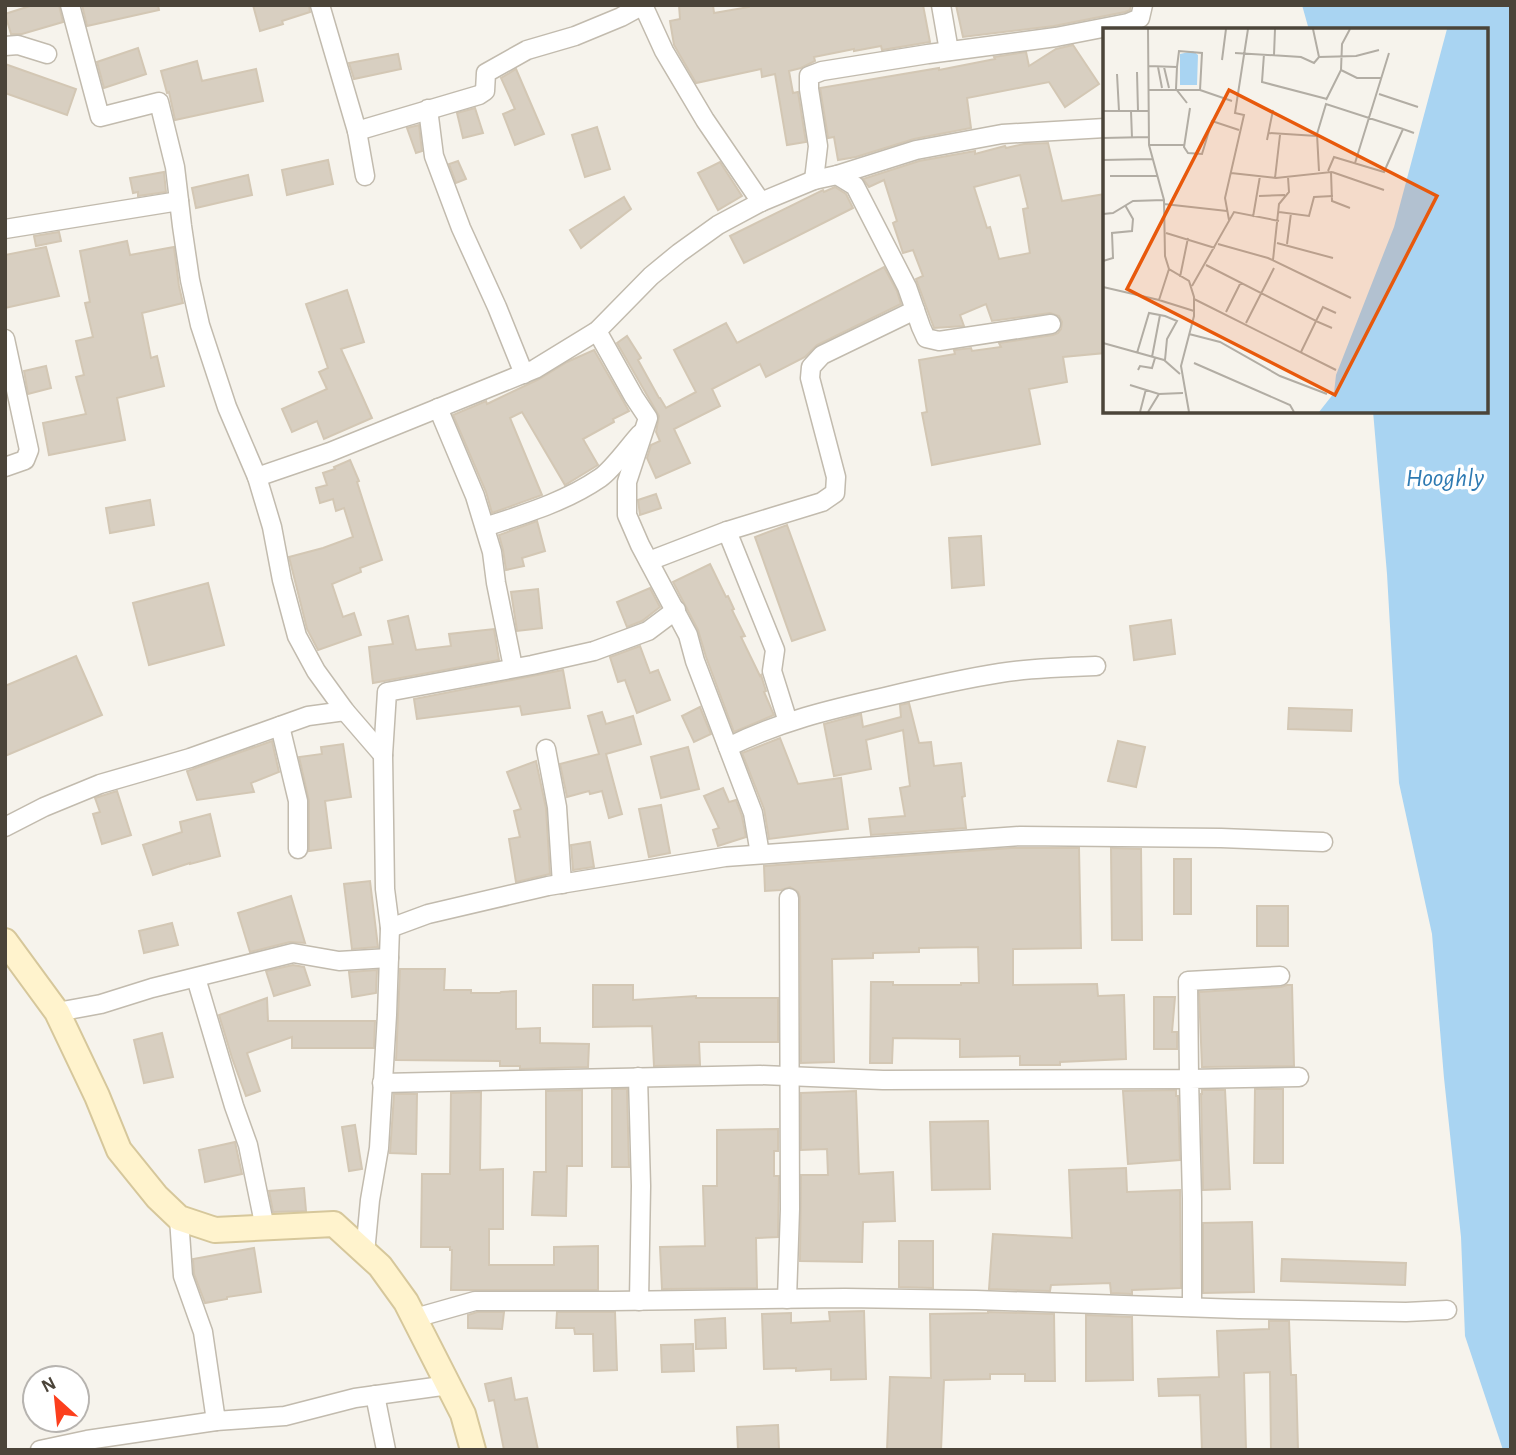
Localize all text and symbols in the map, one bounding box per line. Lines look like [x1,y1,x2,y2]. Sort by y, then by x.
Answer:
inset map [1103,28,1488,413]
water label: Hooghly [1406,465,1485,491]
north arrow [21,1364,91,1434]
text: N [39,1374,59,1397]

